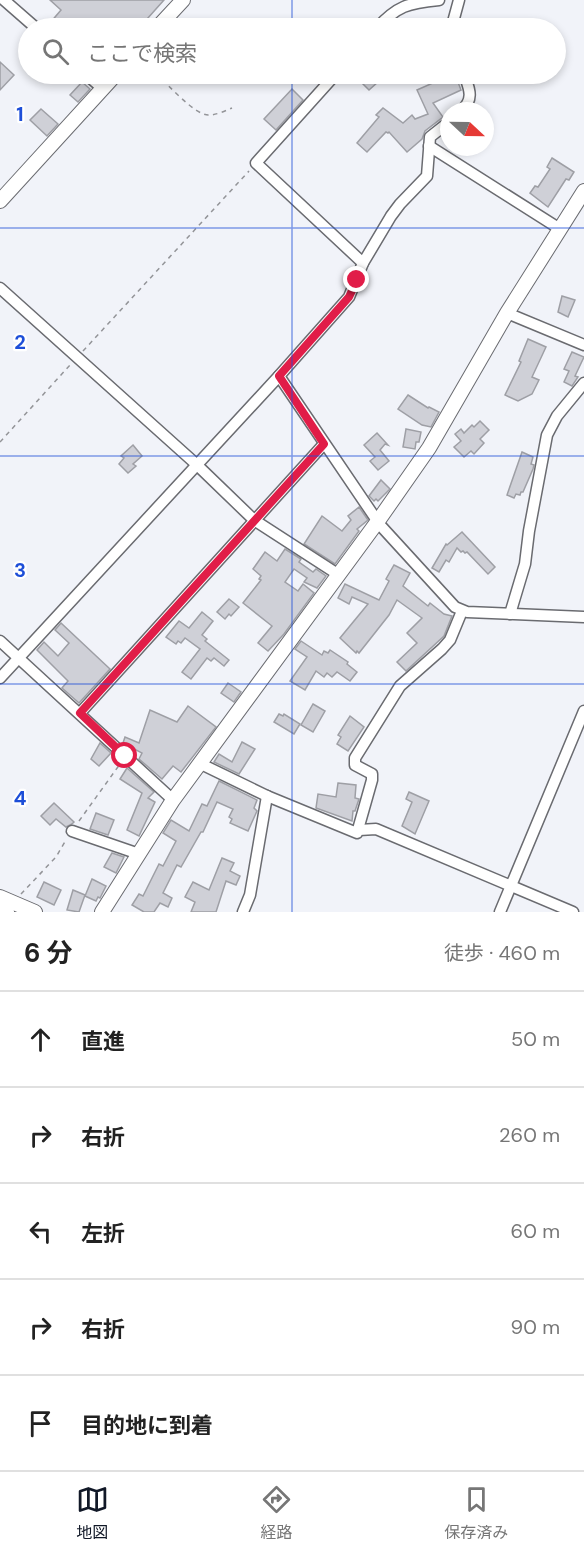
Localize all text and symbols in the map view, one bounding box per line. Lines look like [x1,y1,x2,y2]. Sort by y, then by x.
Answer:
search box [18,18,566,84]
icon: search [39,35,72,68]
text: ここで検索 [87,39,197,68]
text: 1 [16,101,24,127]
north arrow [440,102,494,156]
route end [343,266,369,292]
text: 2 [14,329,26,355]
text: 3 [14,557,26,583]
route start [111,742,137,768]
text: 4 [14,785,27,811]
text: 6 分 [24,936,73,970]
text: 徒歩 · 460 m [444,940,560,966]
icon: ahead [24,1023,57,1056]
text: 50 m [511,1026,560,1052]
text: 直進 [81,1027,125,1056]
icon: right [24,1119,57,1152]
text: 260 m [499,1122,560,1148]
text: 右折 [81,1123,125,1152]
icon: left [24,1215,57,1248]
text: 60 m [511,1218,560,1244]
text: 左折 [81,1219,125,1248]
icon: right [24,1311,57,1344]
text: 90 m [511,1314,560,1340]
text: 右折 [81,1315,125,1344]
icon: arrive [24,1407,57,1440]
text: 目的地に到着 [81,1411,213,1440]
tab: 地図 [76,1483,109,1543]
tab: 経路 [260,1483,293,1543]
tab: 保存済み [444,1483,508,1543]

